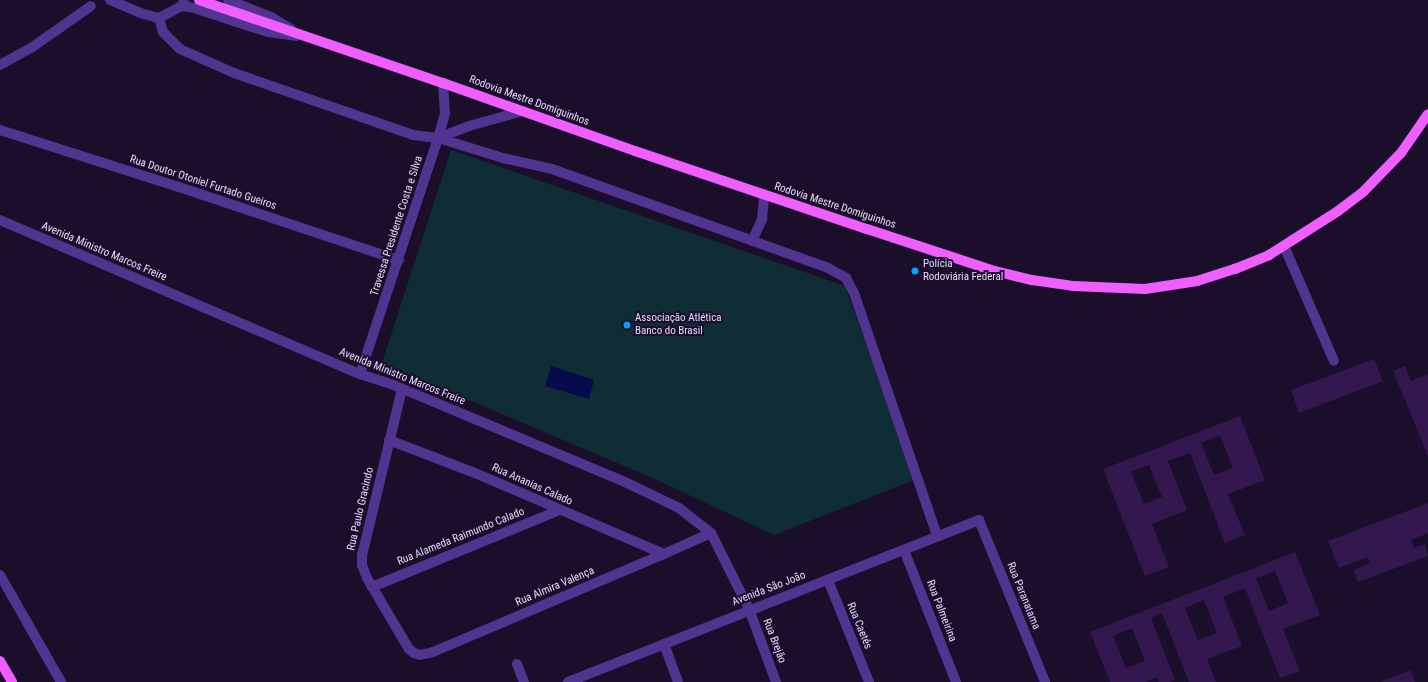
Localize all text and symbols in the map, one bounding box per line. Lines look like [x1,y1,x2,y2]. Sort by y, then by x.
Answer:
street label: Rodovia Mestre Domiguinhos [467,73,591,129]
street label: Rua Doutor Otoniel Furtado Gueiros [128,153,278,213]
street label: Travessa Presidente Costa e Silva [368,154,426,298]
street label: Rodovia Mestre Domiguinhos [773,180,897,232]
street label: Avenida Ministro Marcos Freire [39,220,169,284]
place label: Polícia Rodoviária Federal [923,258,1003,284]
marker: Polícia Rodoviária Federal [910,266,920,276]
place label: Associação Atlética Banco do Brasil [635,312,721,338]
marker: Associação Atlética Banco do Brasil [622,320,632,330]
street label: Avenida Ministro Marcos Freire [337,346,467,408]
street label: Rua Ananias Calado [490,461,574,509]
street label: Rua Paulo Gracindo [345,466,377,552]
street label: Rua Alameda Raimundo Calado [395,505,527,569]
street label: Rua Paranatama [1004,560,1042,632]
street label: Rua Almira Valença [514,564,596,610]
street label: Avenida São João [730,569,808,609]
street label: Rua Palmeirina [923,578,959,644]
street label: Rua Caetés [844,601,874,651]
street label: Rua Brejão [759,617,789,665]

